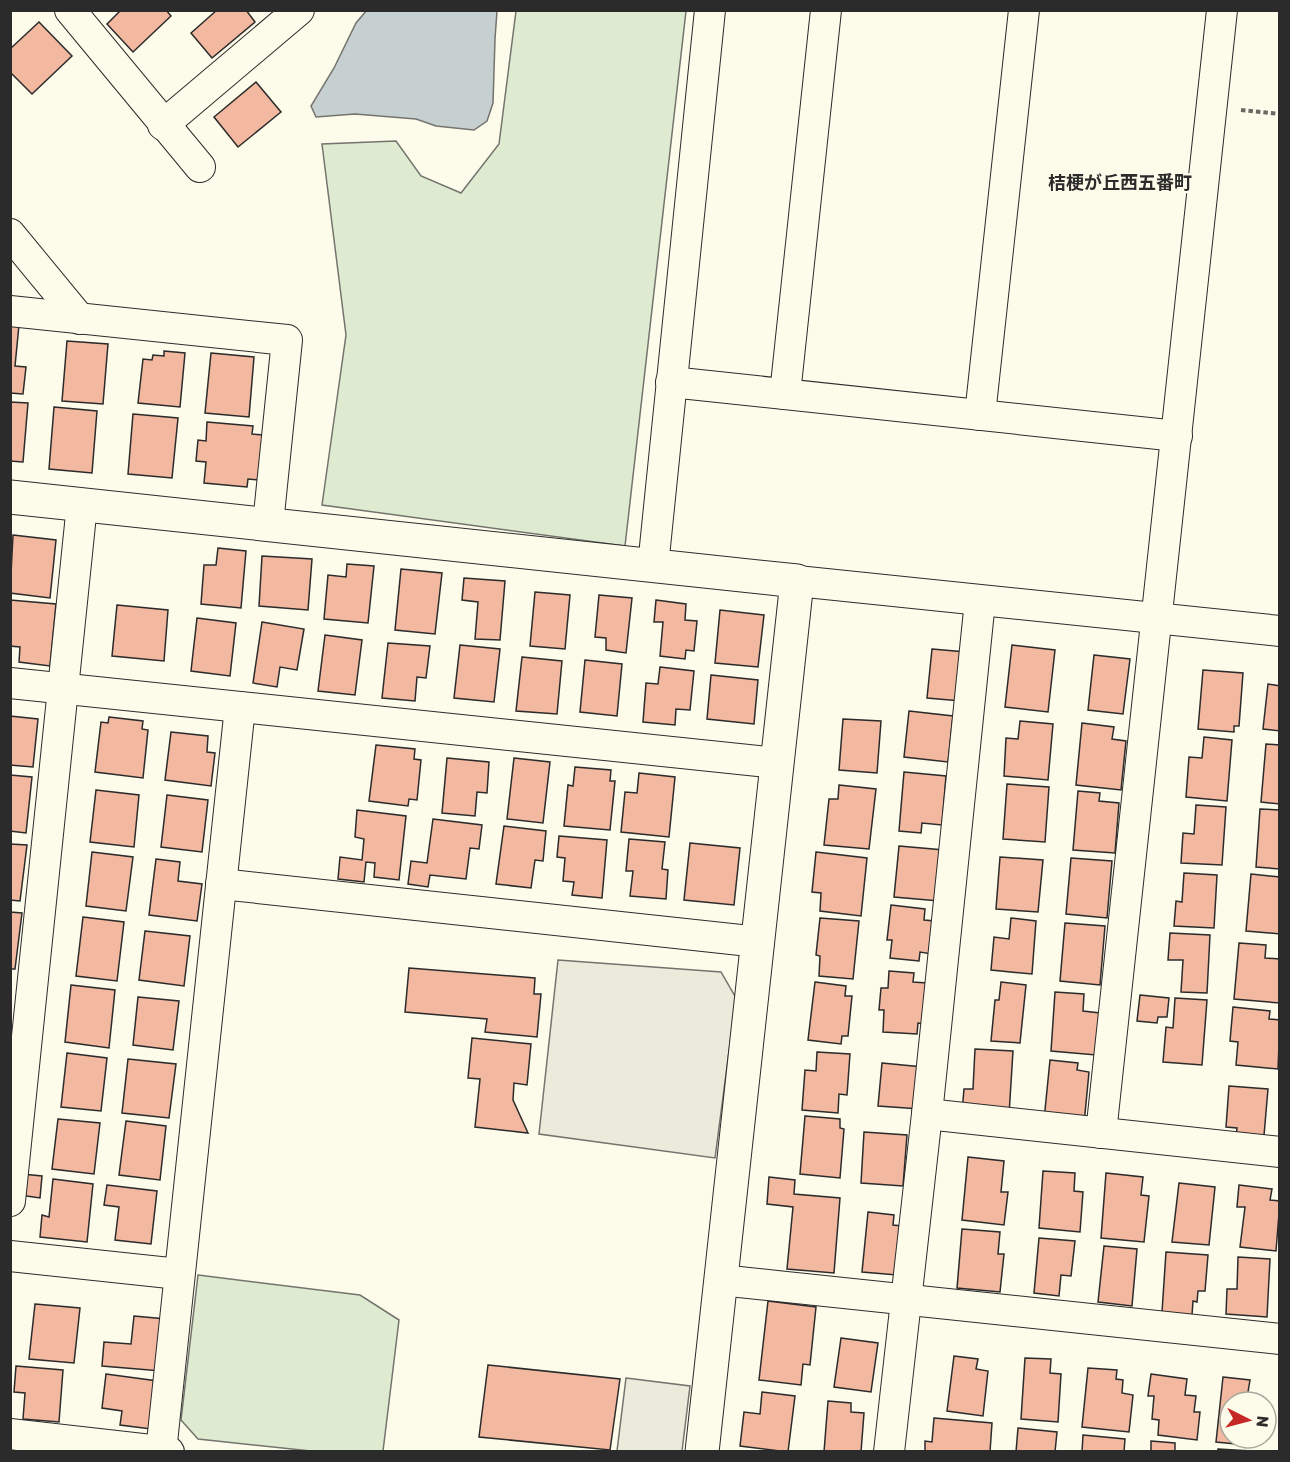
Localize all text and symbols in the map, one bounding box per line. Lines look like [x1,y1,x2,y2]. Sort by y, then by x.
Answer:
district label: 桔梗が丘西五番町 [1048,172,1192,194]
north arrow [1218,1390,1278,1450]
text: N [1252,1415,1272,1428]

